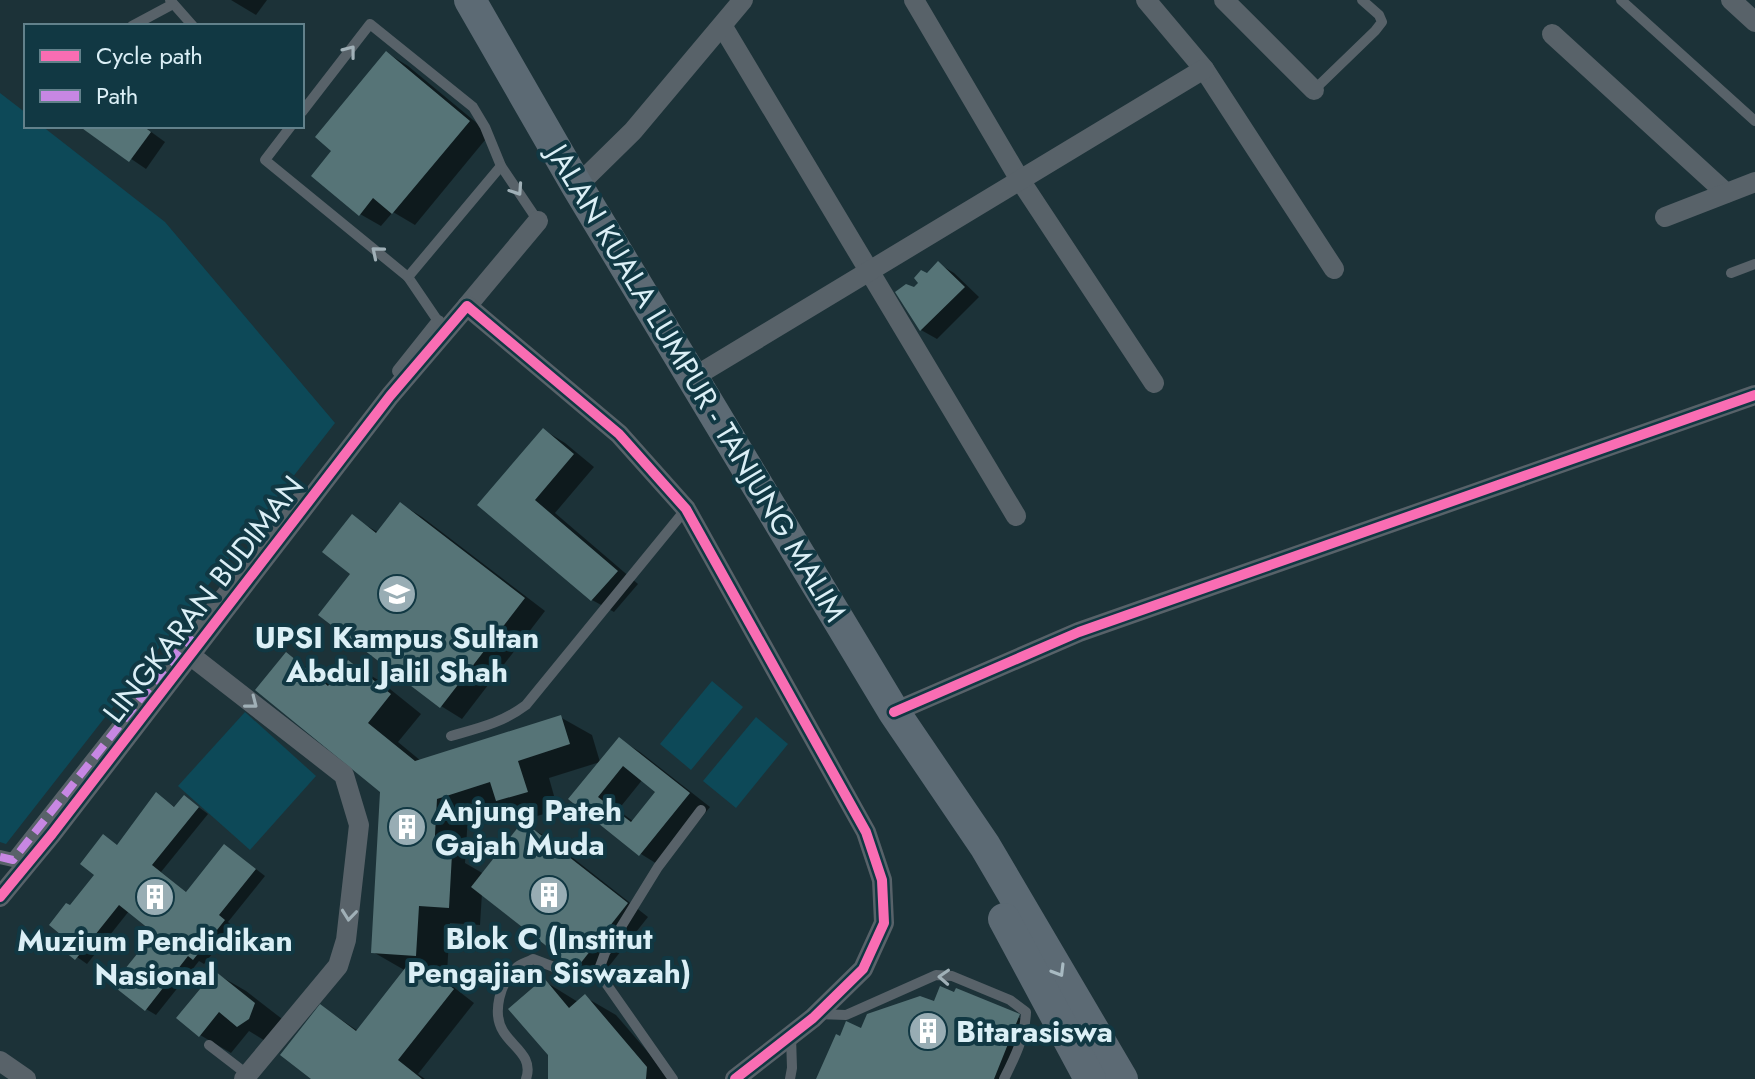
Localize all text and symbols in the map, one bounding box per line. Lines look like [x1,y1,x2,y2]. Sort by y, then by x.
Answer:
legend [24,24,304,128]
text: Cycle path [96,38,203,73]
one-way arrow [340,45,354,59]
text: Path [96,78,138,113]
street label: JALAN KUALA LUMPUR - TANJUNG MALIM [535,133,857,630]
one-way arrow [507,182,522,196]
one-way arrow [371,247,386,262]
street label: LINGKARAN BUDIMAN [93,466,313,732]
school or university icon: UPSI Kampus Sultan Abdul Jalil Shah [376,573,418,615]
place label: UPSI Kampus Sultan Abdul Jalil Shah [255,616,539,693]
one-way arrow [243,693,258,707]
place label: Anjung Pateh Gajah Muda [434,789,622,866]
building icon: Anjung Pateh Gajah Muda [386,806,428,848]
building icon: Blok C (Institut Pengajian Siswazah) [528,874,570,916]
building icon: Muzium Pendidikan Nasional [134,876,176,918]
one-way arrow [341,909,358,922]
place label: Blok C (Institut Pengajian Siswazah) [407,917,691,994]
place label: Muzium Pendidikan Nasional [17,919,293,996]
one-way arrow [1049,962,1065,976]
one-way arrow [938,969,950,986]
building icon: Bitarasiswa [907,1010,949,1052]
place label: Bitarasiswa [956,1010,1113,1053]

